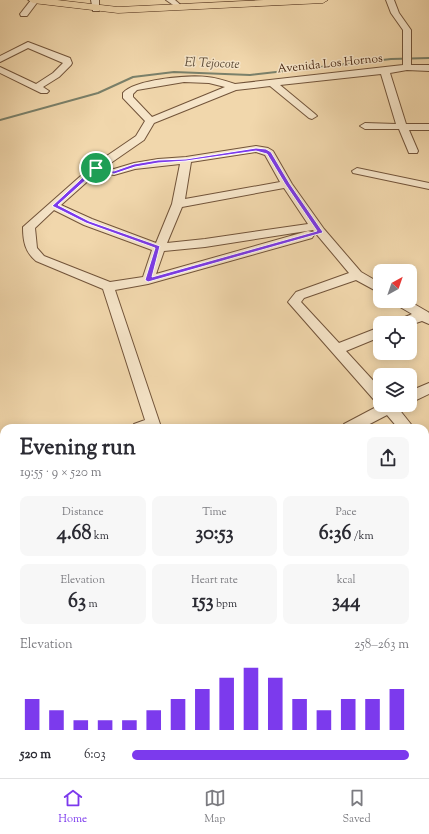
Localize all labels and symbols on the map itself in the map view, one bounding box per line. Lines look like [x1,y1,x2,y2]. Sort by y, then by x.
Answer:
street label: Avenida Los Hornos [276,49,384,78]
water label: El Tejocote [184,54,240,74]
pin [79,151,113,185]
north arrow [373,264,417,308]

